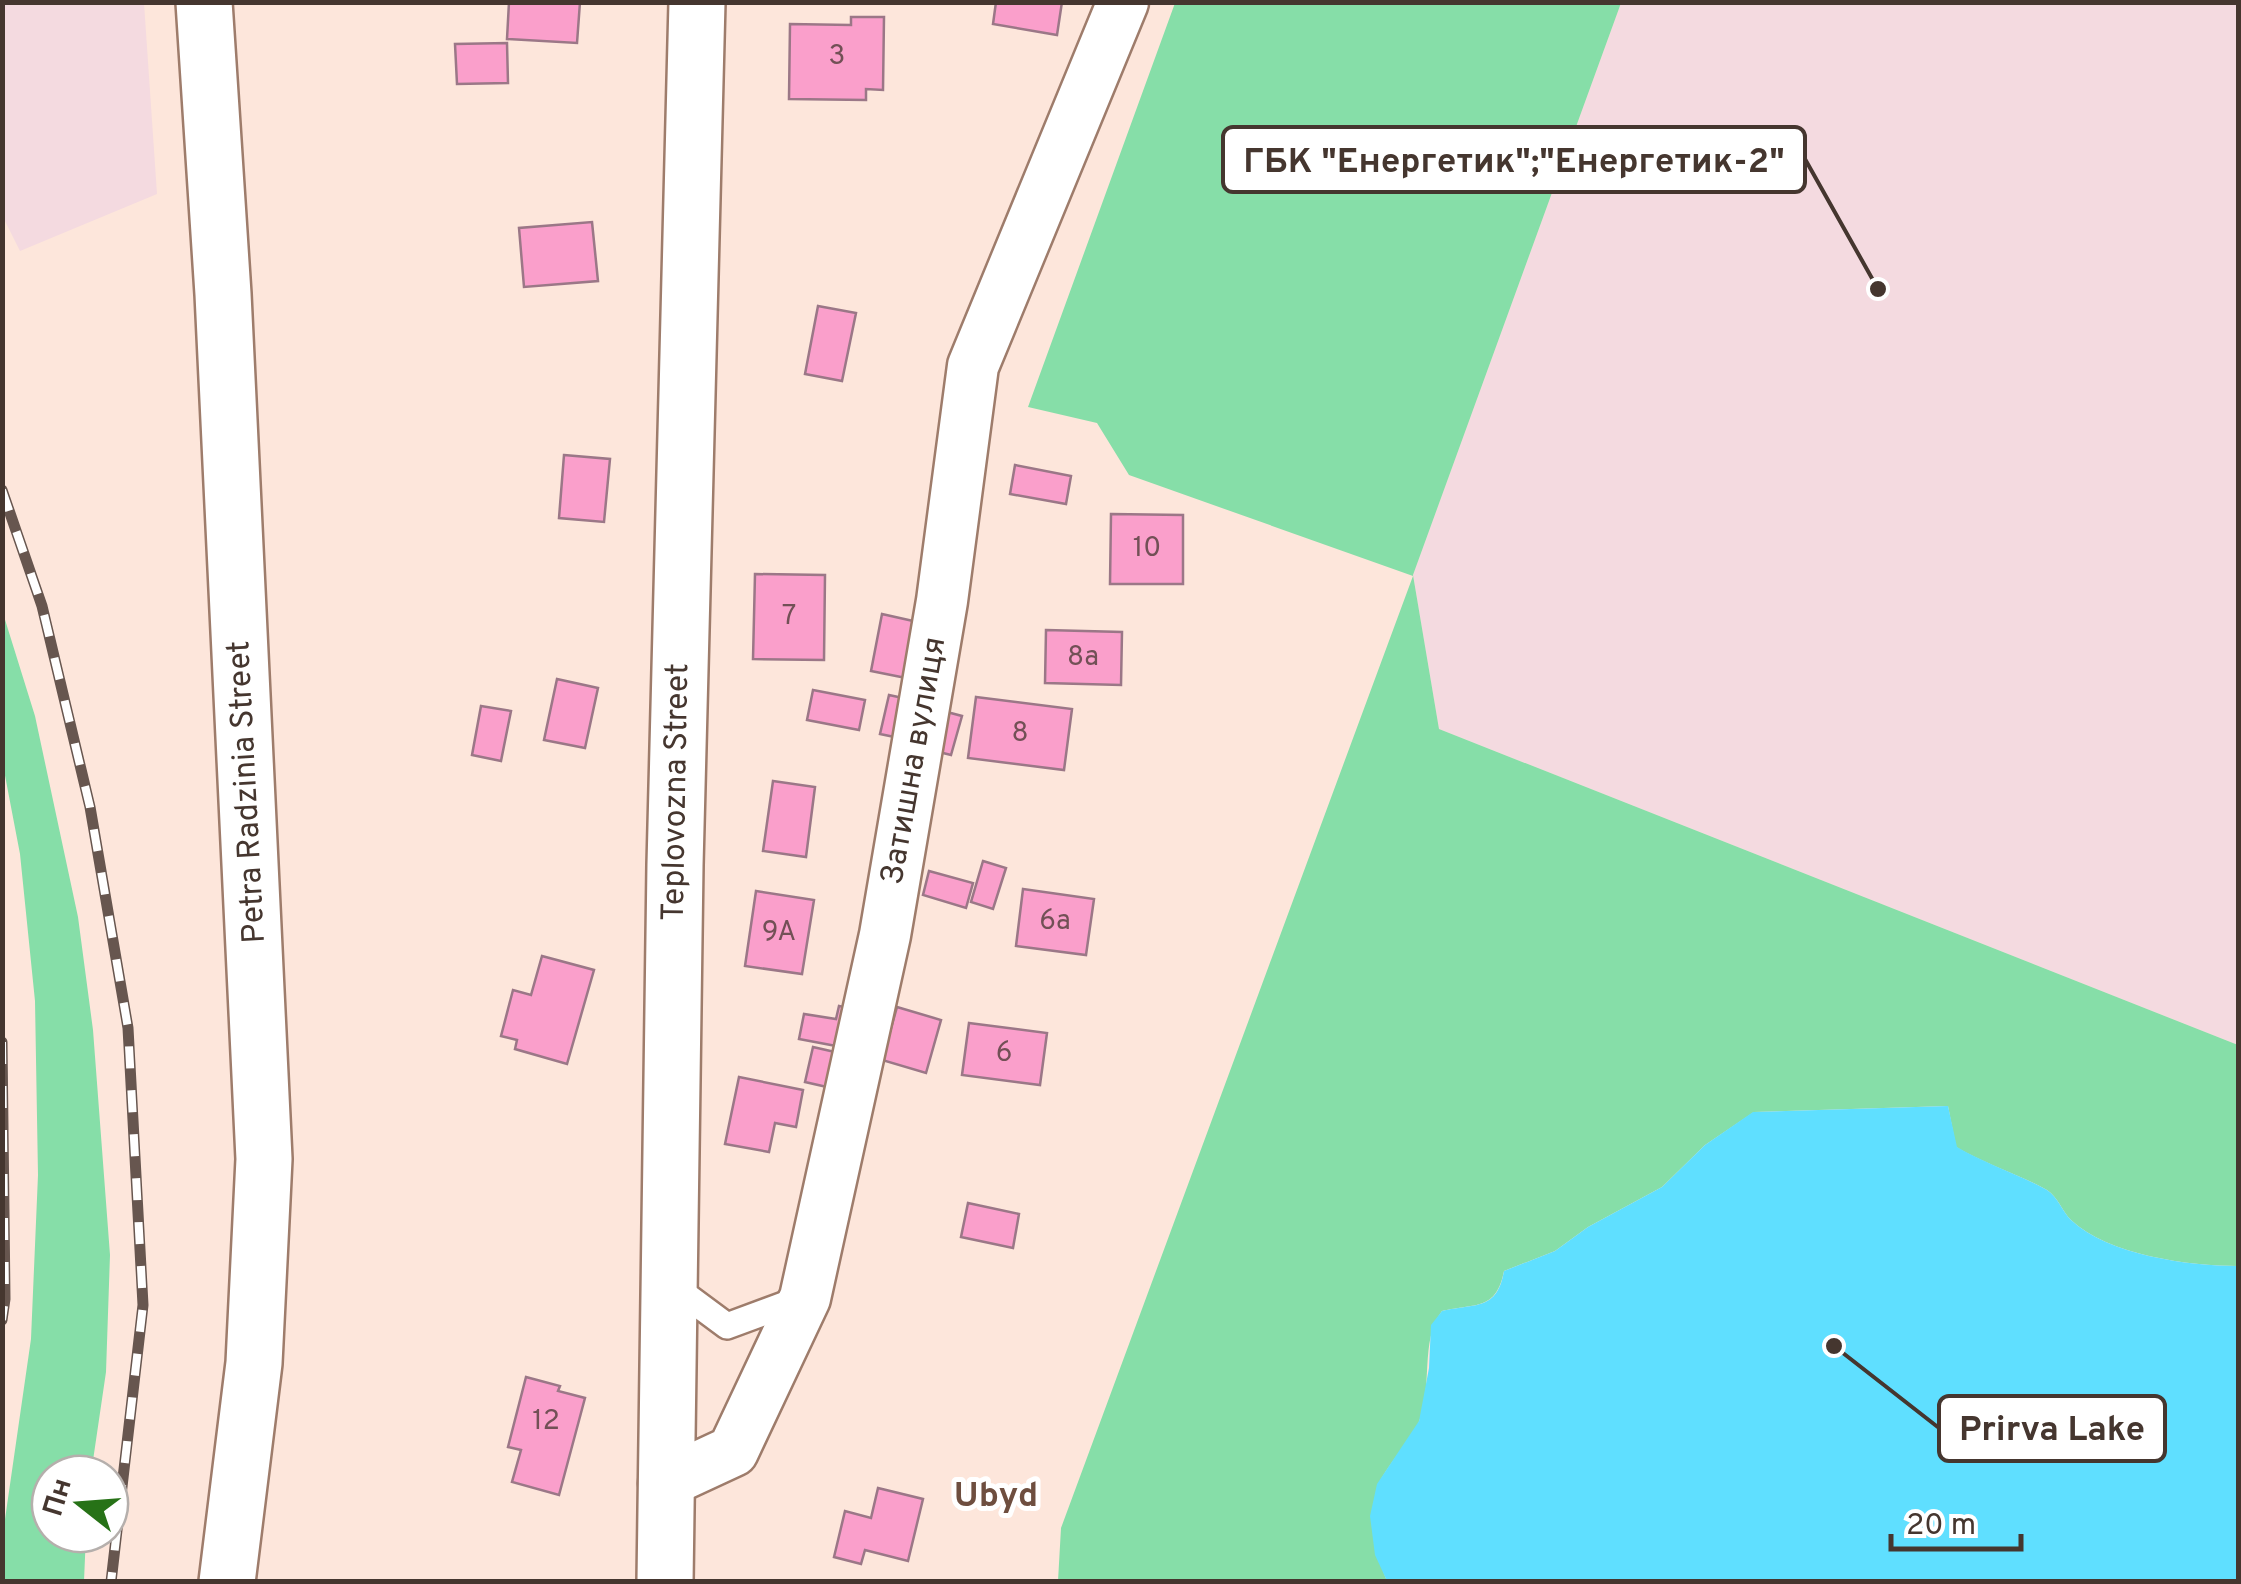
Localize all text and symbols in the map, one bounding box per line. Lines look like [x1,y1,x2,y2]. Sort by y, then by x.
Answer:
house number: 3 [829,39,845,75]
callout: ГБК "Енергетик";"Енергетик-2" [1223,127,1805,192]
text: ГБК "Енергетик";"Енергетик-2" [1243,141,1785,185]
house number: 10 [1133,531,1161,567]
house number: 7 [782,599,796,635]
street label: Затишна вулиця [874,634,956,888]
street label: Petra Radzinia Street [220,640,276,944]
house number: 8а [1067,640,1099,676]
street label: Teplovozna Street [655,663,699,921]
house number: 8 [1011,716,1029,752]
house number: 6а [1039,904,1071,940]
house number: 9А [762,915,796,951]
house number: 6 [996,1036,1012,1072]
callout: Prirva Lake [1939,1396,2165,1461]
house number: 12 [532,1404,560,1440]
text: Prirva Lake [1959,1409,2145,1453]
north arrow [30,1454,130,1554]
text: Пн [36,1474,82,1521]
district label: Ubyd [954,1475,1038,1519]
scale bar [1891,1489,2021,1551]
text: 20 m [1906,1508,1976,1545]

